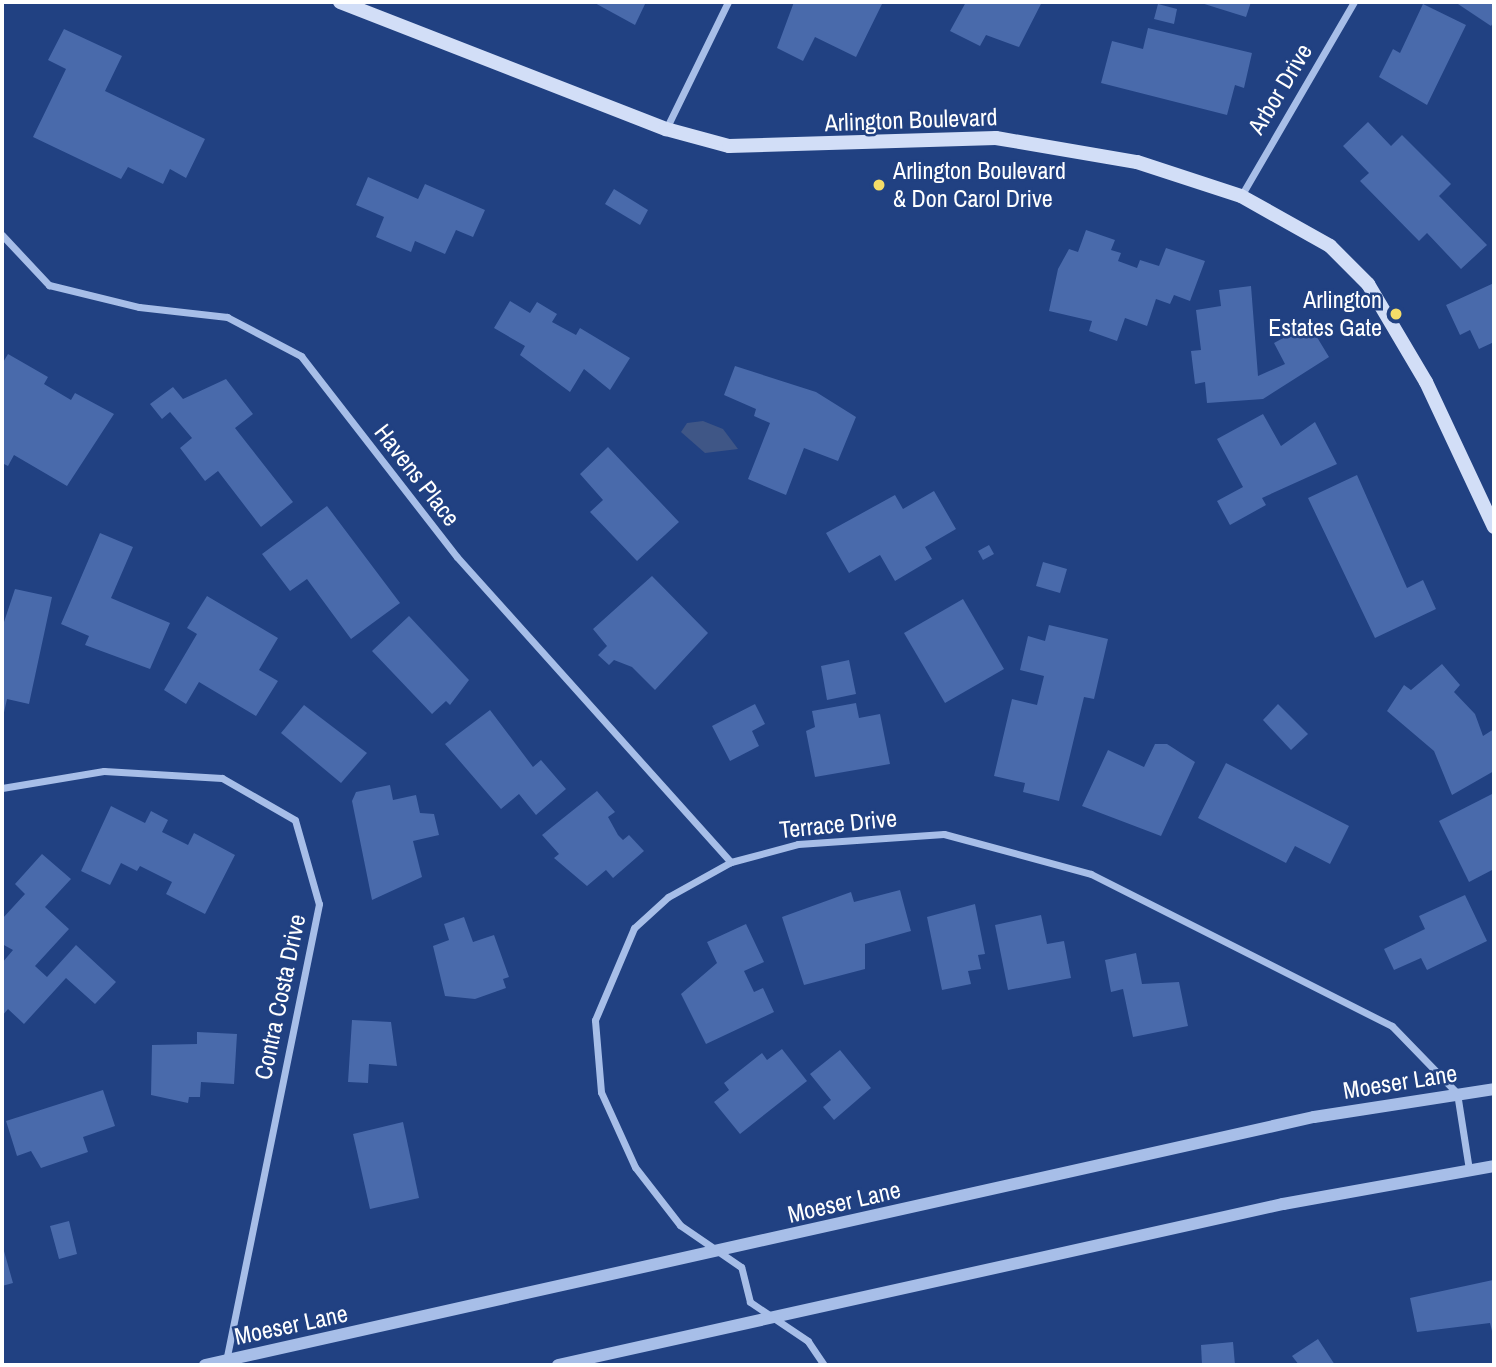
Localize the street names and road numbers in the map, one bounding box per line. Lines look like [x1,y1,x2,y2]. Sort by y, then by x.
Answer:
street label: Arbor Drive [1242,38,1318,140]
street label: Arlington Boulevard [824,103,998,137]
street label: Havens Place [368,418,466,532]
street label: Terrace Drive [778,804,898,844]
street label: Contra Costa Drive [248,912,312,1082]
street label: Moeser Lane [1341,1059,1459,1105]
street label: Moeser Lane [785,1175,903,1229]
street label: Moeser Lane [232,1299,350,1351]

